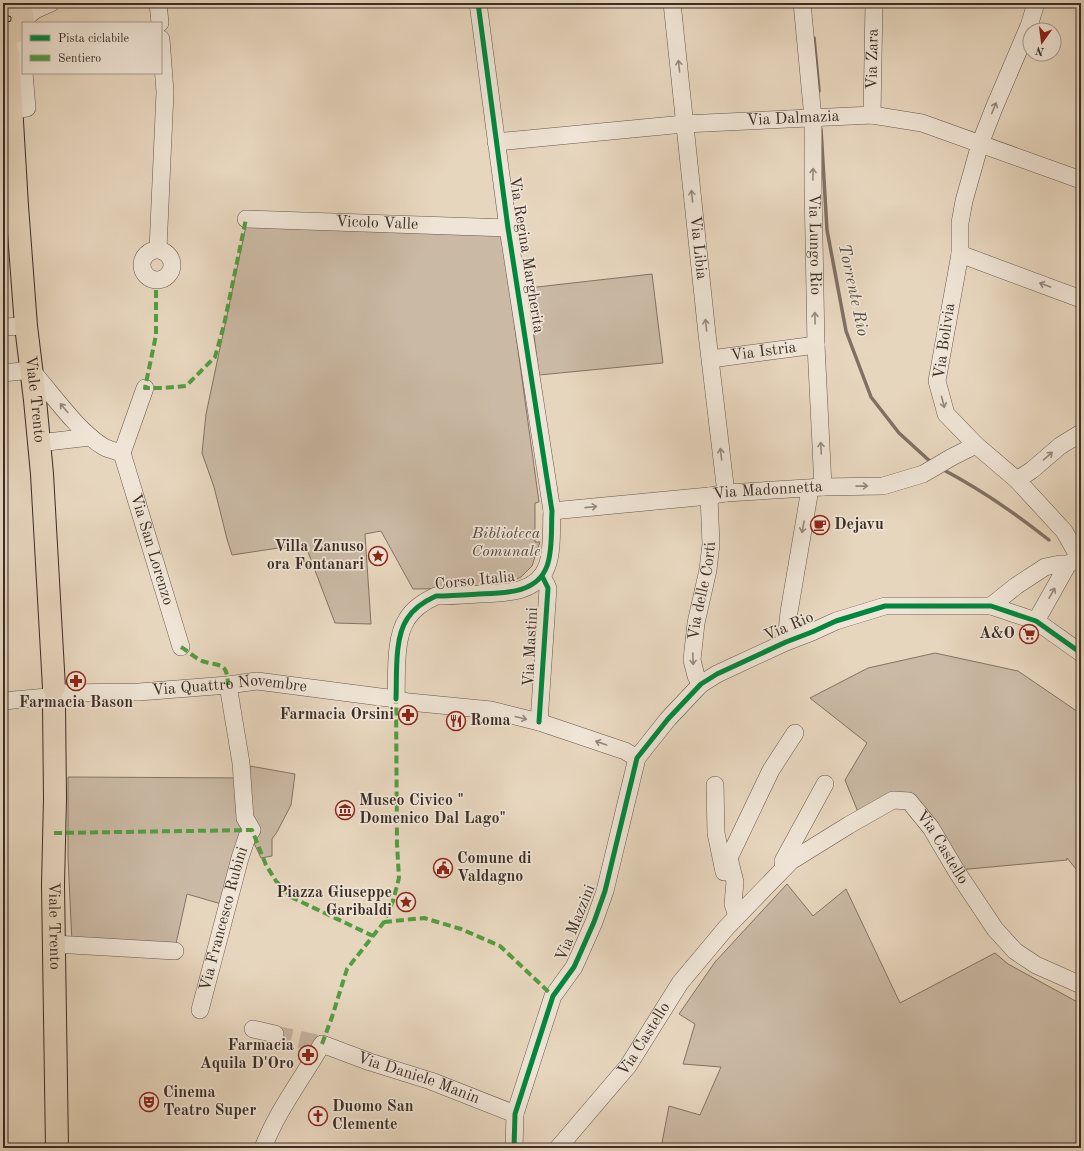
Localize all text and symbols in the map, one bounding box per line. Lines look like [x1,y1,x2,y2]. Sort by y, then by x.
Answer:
legend [22,22,162,74]
north arrow [1022,22,1062,62]
street label: Via Zara [864,28,882,90]
text: Pista ciclabile [58,33,130,45]
text: N [1034,44,1045,57]
text: Sentiero [58,53,101,65]
one-way arrow [675,60,682,73]
one-way arrow [991,102,998,114]
street label: Via Dalmazia [746,109,840,129]
one-way arrow [809,168,817,181]
street label: Via Regina Margherita [506,176,546,334]
one-way arrow [688,190,696,203]
street label: Via Lungo Rio [805,194,823,295]
street label: Vicolo Valle [335,214,419,233]
street label: Via Libia [687,215,709,280]
water label: Torrente Rio [835,242,871,338]
one-way arrow [1039,281,1051,289]
street label: Via Bolivia [932,302,958,380]
one-way arrow [811,312,819,325]
one-way arrow [702,319,710,332]
street label: Via Istria [730,340,797,364]
street label: Viale Trento [22,355,47,444]
one-way arrow [940,396,947,409]
one-way arrow [59,402,68,413]
one-way arrow [817,442,824,455]
one-way arrow [718,448,725,461]
one-way arrow [1043,451,1053,461]
street label: Via Madonnetta [712,479,823,503]
one-way arrow [855,482,868,490]
street label: Via San Lorenzo [127,492,176,607]
one-way arrow [584,504,597,511]
cafe icon: Dejavu [809,514,831,536]
place label: Dejavu [834,517,884,533]
one-way arrow [799,520,807,533]
park label: Biblioteca Comunale [471,526,541,560]
place label: Villa Zanuso ora Fontanari [267,539,364,573]
street label: Via delle Corti [686,541,719,641]
place icon: Villa Zanuso ora Fontanari [367,545,389,567]
street label: Corso Italia [434,569,516,593]
one-way arrow [1049,587,1057,599]
street label: Via Mastini [521,607,541,687]
street label: Via Rio [762,609,816,645]
supermarket icon: A&O [1018,623,1040,645]
place label: A&O [979,626,1015,642]
one-way arrow [690,652,697,665]
pharmacy icon: Farmacia Bason [65,670,87,692]
street label: Via Quattro Novembre [151,673,308,699]
place label: Farmacia Bason [19,695,133,711]
pharmacy icon: Farmacia Orsini [397,704,419,726]
place label: Farmacia Orsini [279,707,394,723]
restaurant icon: Roma [445,710,467,732]
place label: Roma [470,713,511,729]
one-way arrow [514,714,527,722]
one-way arrow [595,739,608,746]
place label: Museo Civico " Domenico Dal Lago" [359,793,506,827]
museum icon: Museo Civico " Domenico Dal Lago" [334,799,356,821]
street label: Via Castello [913,808,971,887]
street label: Via Francesco Rubini [197,845,251,993]
place label: Comune di Valdagno [457,851,532,885]
public building icon: Comune di Valdagno [432,857,454,879]
street label: Viale Trento [45,882,62,970]
street label: Via Mazzini [553,882,599,964]
place label: Piazza Giuseppe Garibaldi [276,885,392,919]
place icon: Piazza Giuseppe Garibaldi [395,891,417,913]
street label: Via Castello [615,1000,674,1079]
place label: Farmacia Aquila D'Oro [200,1038,294,1072]
pharmacy icon: Farmacia Aquila D'Oro [297,1044,319,1066]
street label: Via Daniele Manin [355,1050,482,1107]
place label: Cinema Teatro Super [163,1085,256,1119]
theatre icon: Cinema Teatro Super [138,1091,160,1113]
place label: Duomo San Clemente [332,1099,414,1133]
church icon: Duomo San Clemente [307,1105,329,1127]

